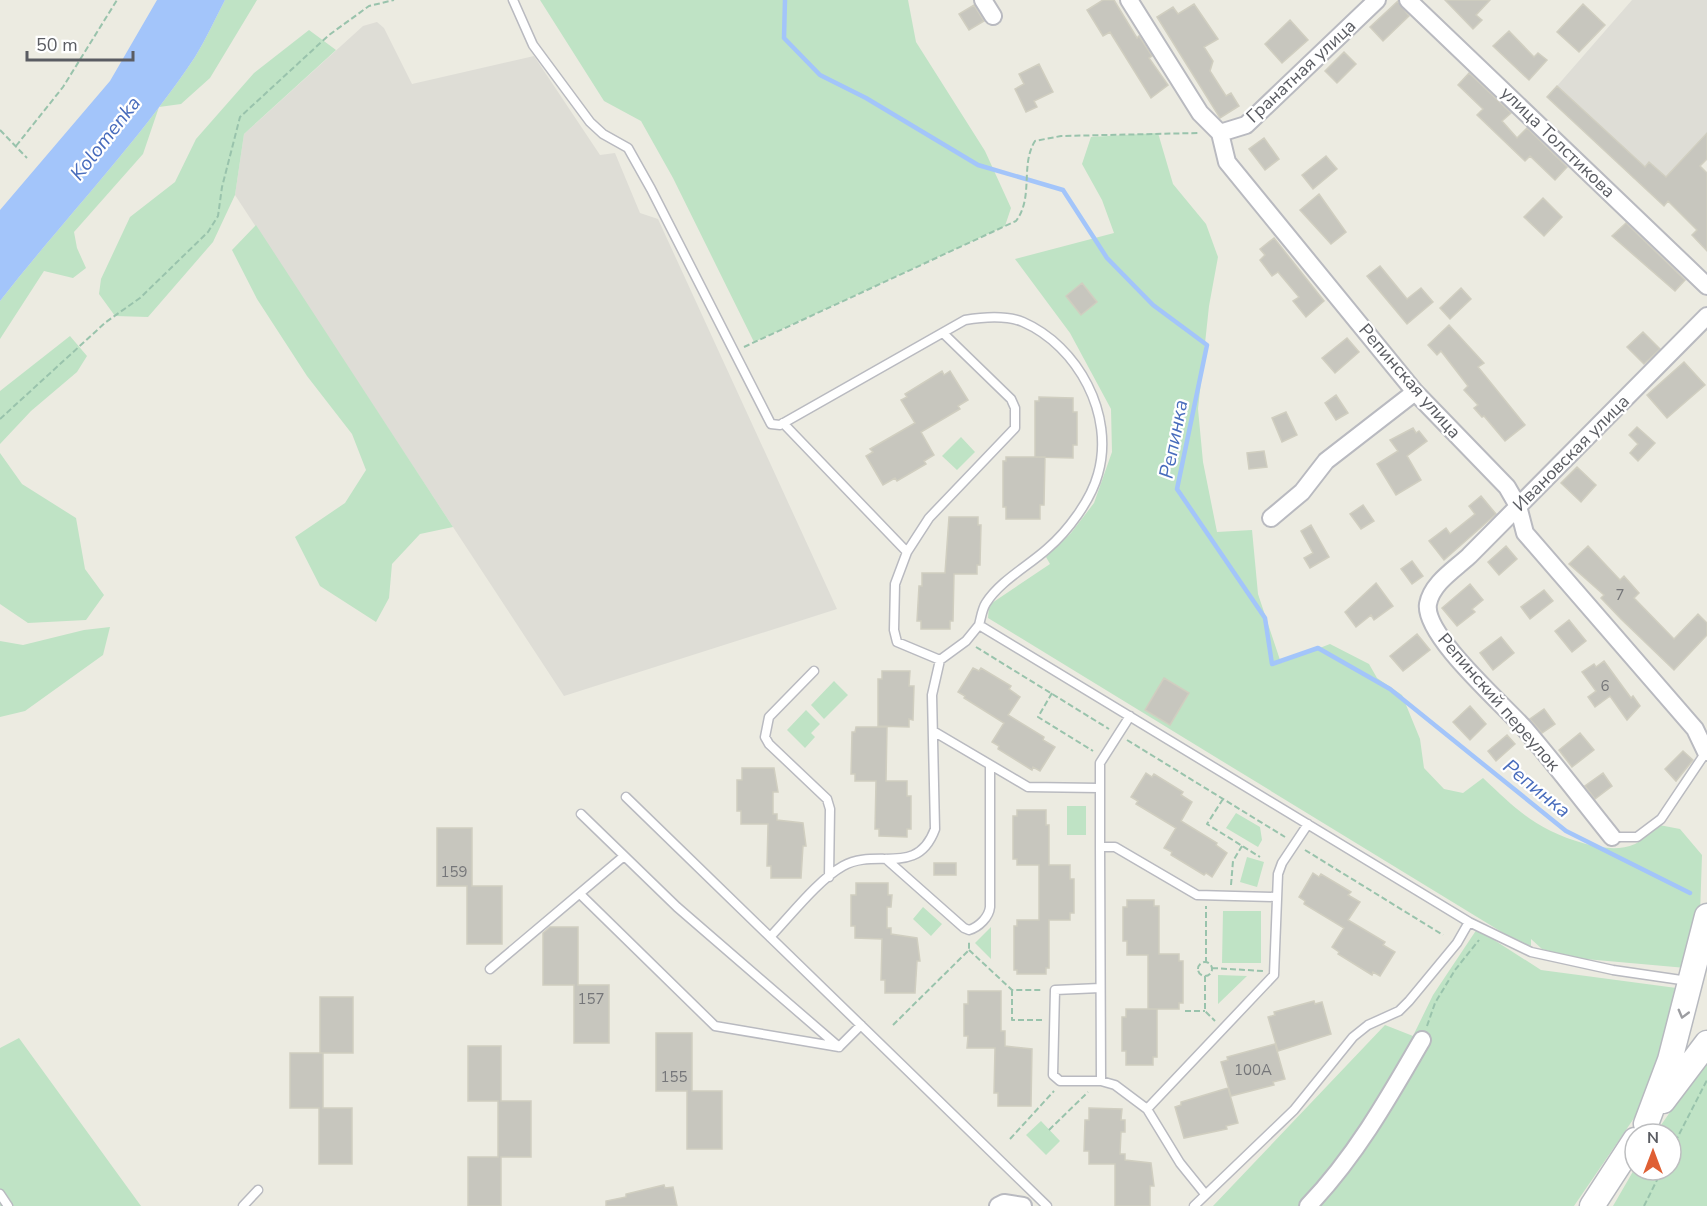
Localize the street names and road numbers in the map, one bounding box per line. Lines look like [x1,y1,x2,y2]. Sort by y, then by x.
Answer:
street label: Гранатная улица [1241,14,1361,128]
street label: улица Толстикова [1495,81,1621,203]
street label: Репинская улица [1353,319,1467,443]
street label: Ивановская улица [1507,389,1635,517]
street label: Репинский переулок [1432,628,1566,777]

